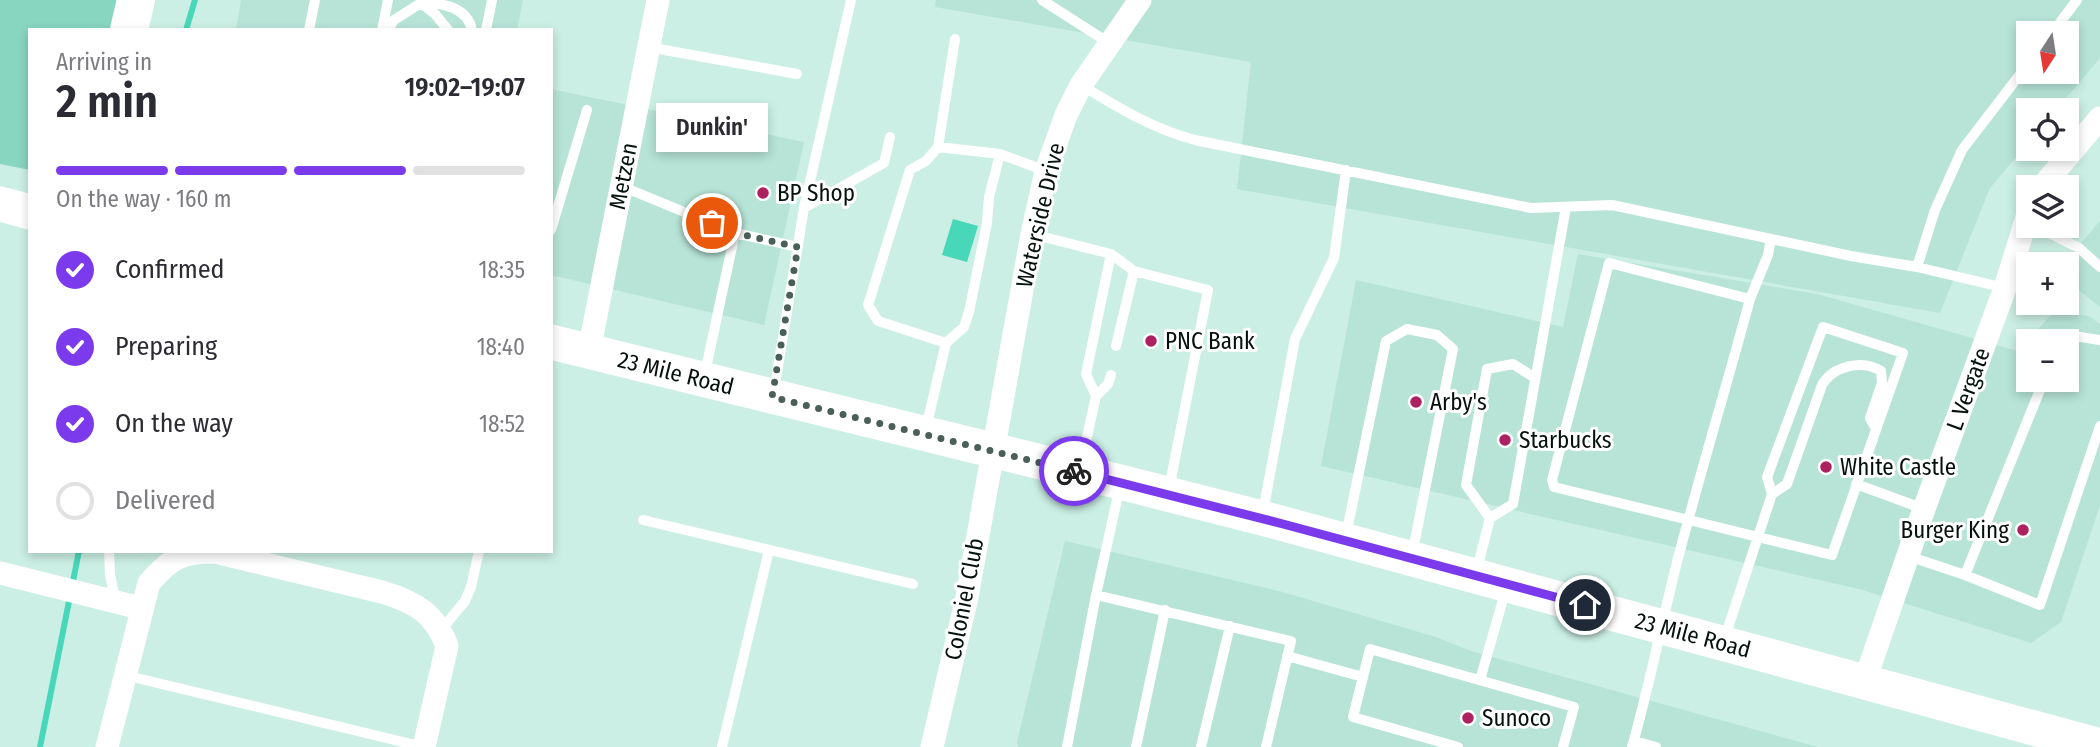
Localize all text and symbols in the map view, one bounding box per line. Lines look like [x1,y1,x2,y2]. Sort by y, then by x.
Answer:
north arrow [2016,21,2079,84]
map controls [2016,21,2079,392]
text: Arriving in [56,48,152,76]
text: 19:02–19:07 [404,72,525,103]
text: 2 min [56,74,158,129]
button: locate [2016,98,2079,161]
callout: Dunkin' [656,104,768,153]
text: Dunkin' [676,113,748,141]
street label: Metzen [603,140,643,212]
street label: Waterside Drive [1010,140,1070,290]
button: layers [2016,175,2079,238]
place label: BP Shop [777,179,855,207]
text: On the way · 160 m [56,185,231,213]
marker: BP Shop [755,185,771,201]
pin [682,193,742,253]
icon: bag [693,204,731,242]
icon: check [56,251,94,289]
button: + [2016,252,2079,315]
text: Confirmed [115,254,225,285]
text: 18:35 [479,256,525,284]
place label: PNC Bank [1165,327,1255,355]
icon: check [56,328,94,366]
button: − [2016,329,2079,392]
text: Preparing [115,331,217,362]
text: 18:40 [477,333,525,361]
marker: PNC Bank [1143,333,1159,349]
street label: L Vergate [1940,344,1996,434]
street label: 23 Mile Road [615,345,737,401]
place label: Arby's [1430,388,1487,416]
marker: Arby's [1408,394,1424,410]
icon: check [56,405,94,443]
text: On the way [115,408,233,439]
text: 18:52 [479,410,525,438]
place label: Starbucks [1519,426,1612,454]
marker: Starbucks [1497,432,1513,448]
courier [1039,436,1109,506]
icon: bike [1055,452,1093,490]
place label: White Castle [1840,453,1956,481]
marker: White Castle [1818,459,1834,475]
text: Delivered [115,485,216,516]
place label: Burger King [1901,516,2009,544]
marker: Burger King [2015,522,2031,538]
street label: Coloniel Club [938,535,990,663]
pin [1555,575,1615,635]
icon: home [1566,586,1604,624]
street label: 23 Mile Road [1632,606,1754,664]
place label: Sunoco [1482,704,1551,732]
marker: Sunoco [1460,710,1476,726]

